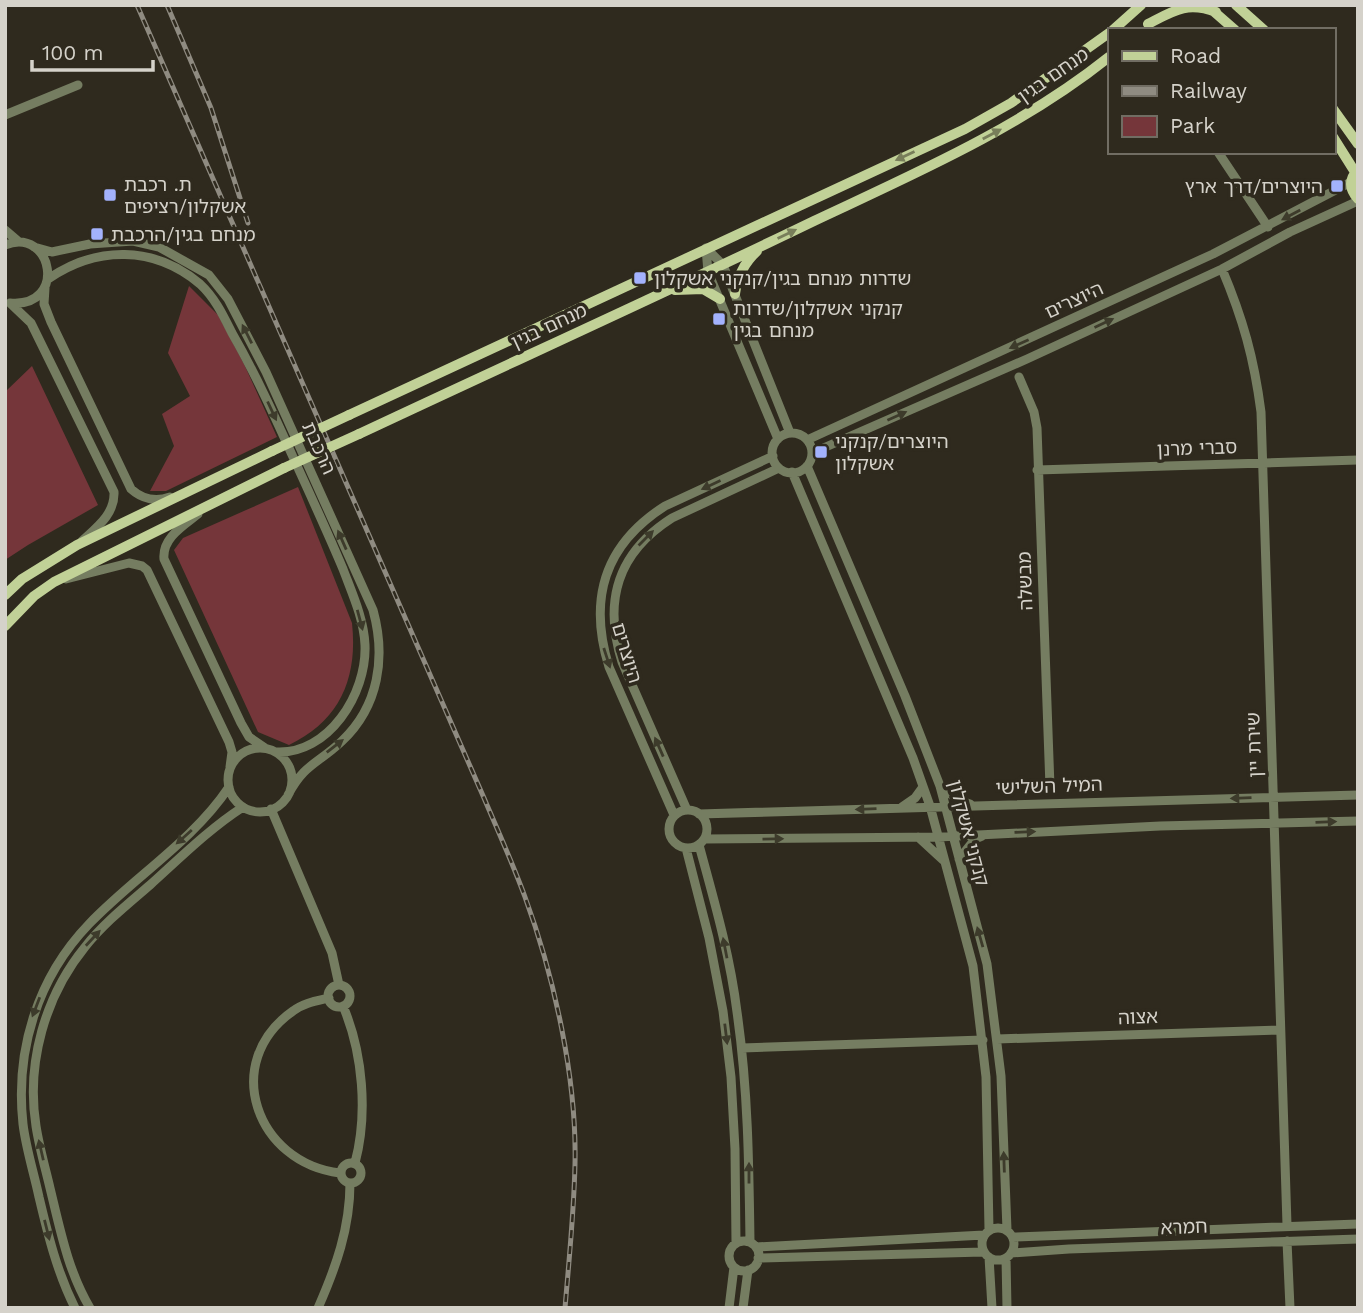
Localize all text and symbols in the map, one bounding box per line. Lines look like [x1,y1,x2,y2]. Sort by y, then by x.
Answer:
scale bar [32,28,152,72]
legend [1108,28,1335,154]
text: 100 m [42,40,104,65]
street label: מנחם בגין [1013,42,1093,108]
text: Road [1170,43,1221,68]
text: Railway [1170,78,1247,103]
text: Park [1170,113,1215,138]
one-way arrow [982,129,1002,141]
one-way arrow [895,150,915,162]
place label: ת. רכבת אשקלון/רציפים [124,173,246,218]
place label: היוצרים/דרך ארץ [1185,175,1323,198]
marker: היוצרים/דרך ארץ [1329,178,1345,194]
marker: ת. רכבת אשקלון/רציפים [102,187,118,203]
one-way arrow [1281,209,1301,220]
place label: מנחם בגין/הרכבת [111,223,255,246]
marker: מנחם בגין/הרכבת [89,226,105,242]
one-way arrow [777,229,797,240]
place label: שדרות מנחם בגין/קנקני אשקלון [654,267,911,290]
marker: שדרות מנחם בגין/קנקני אשקלון [632,270,648,286]
street label: היוצרים [1041,277,1107,323]
place label: קנקני אשקלון/שדרות מנחם בגין [733,297,903,342]
street label: מנחם בגין [507,298,591,354]
marker: קנקני אשקלון/שדרות מנחם בגין [711,311,727,327]
one-way arrow [1094,317,1115,328]
one-way arrow [241,324,252,344]
one-way arrow [1009,338,1029,350]
one-way arrow [266,401,278,421]
one-way arrow [887,410,907,422]
street label: הרכבת [297,418,341,478]
place label: היוצרים/קנקני אשקלון [835,430,949,475]
street label: סברי מרנן [1156,435,1238,461]
marker: היוצרים/קנקני אשקלון [813,444,829,460]
one-way arrow [701,479,721,490]
one-way arrow [336,530,348,550]
one-way arrow [638,530,654,547]
street label: מבשלה [1012,551,1038,611]
one-way arrow [355,609,366,631]
street label: היוצרים [607,620,647,686]
one-way arrow [602,647,613,668]
street label: שירת יין [1241,712,1267,778]
one-way arrow [653,737,664,758]
one-way arrow [325,739,343,754]
street label: המיל השלישי [995,773,1103,799]
street label: קנקני אשקלון [944,777,994,889]
one-way arrow [1229,792,1251,804]
one-way arrow [855,803,877,814]
one-way arrow [1315,816,1337,828]
one-way arrow [1014,827,1036,838]
one-way arrow [175,829,192,845]
one-way arrow [762,833,784,844]
one-way arrow [974,926,984,947]
one-way arrow [85,930,101,947]
one-way arrow [720,937,731,959]
one-way arrow [31,997,42,1018]
street label: אצוה [1118,1005,1158,1029]
one-way arrow [721,1023,732,1045]
one-way arrow [35,1139,46,1161]
one-way arrow [999,1151,1010,1173]
one-way arrow [743,1162,755,1184]
street label: חמרא [1160,1215,1208,1239]
one-way arrow [42,1219,53,1241]

